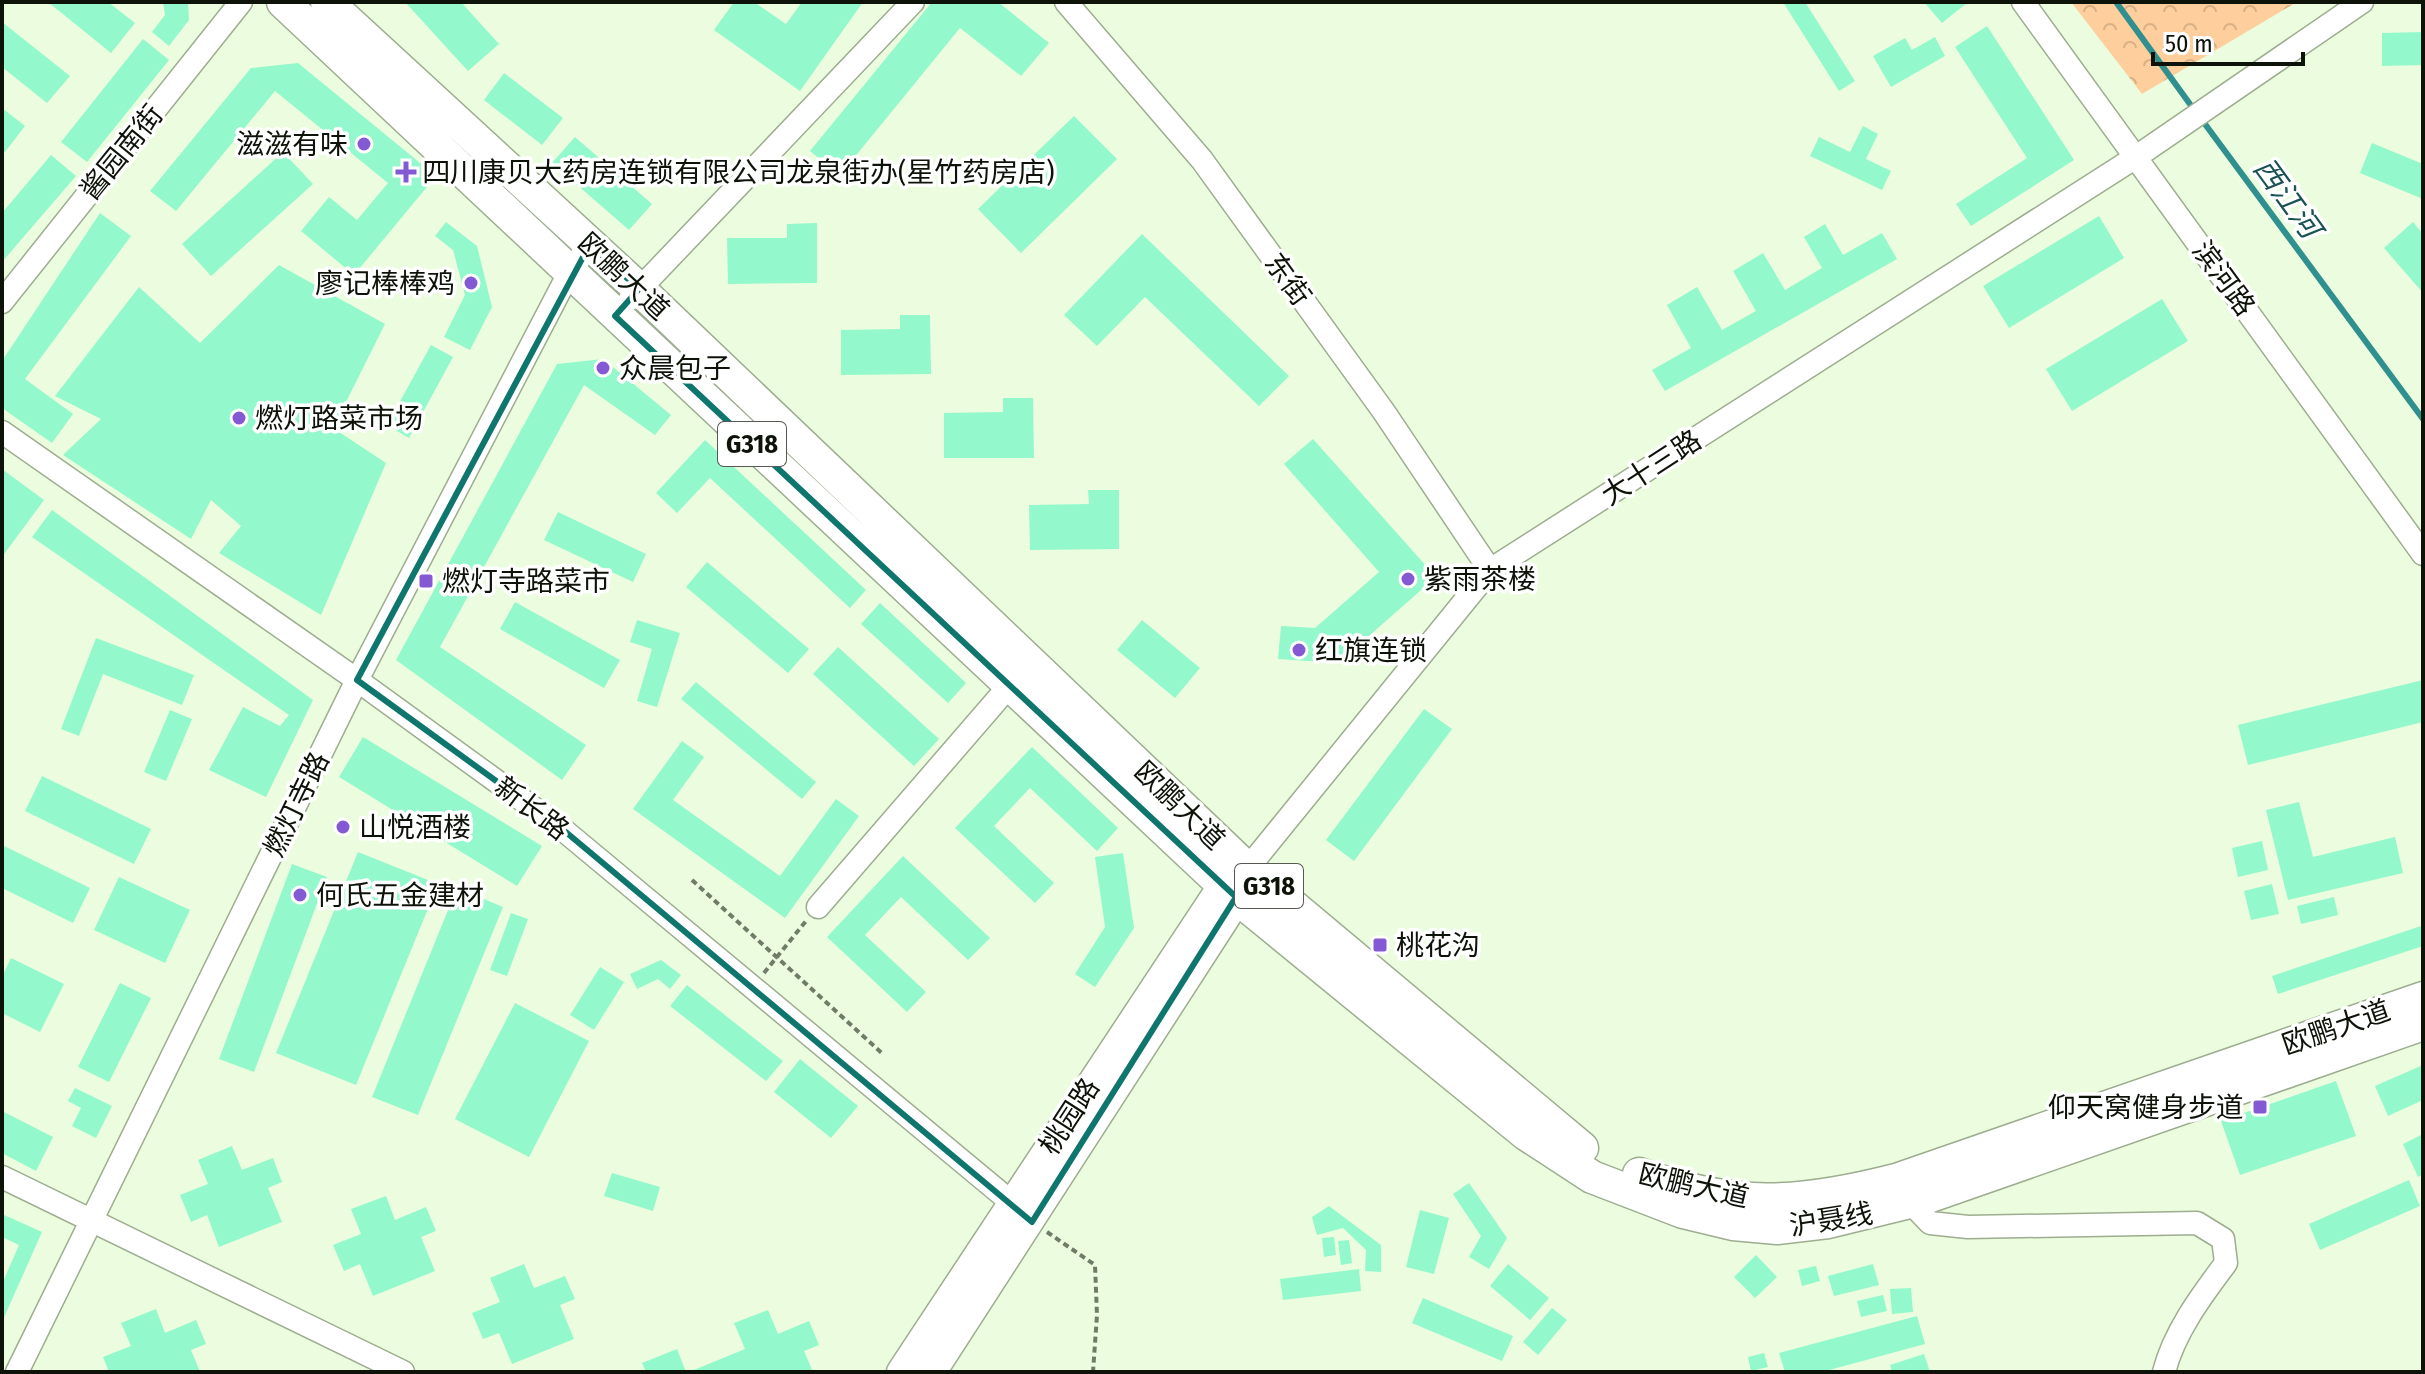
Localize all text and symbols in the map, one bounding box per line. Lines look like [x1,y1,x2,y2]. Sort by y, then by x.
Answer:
scale bar [2153,16,2303,66]
text: 50 m [2165,30,2213,58]
street label: 酱园南街 [73,98,169,206]
place label: 滋滋有味 [236,128,348,161]
marker: 滋滋有味 [355,135,373,153]
water label: 西江河 [2246,151,2331,249]
place label: 四川康贝大药房连锁有限公司龙泉街办(星竹药房店) [422,156,1055,189]
marker: 四川康贝大药房连锁有限公司龙泉街办(星竹药房店) [397,163,415,181]
street label: 欧鹏大道 [571,226,676,327]
street label: 滨河路 [2186,235,2262,322]
street label: 东街 [1258,247,1317,312]
place label: 廖记棒棒鸡 [315,267,455,300]
marker: 廖记棒棒鸡 [462,274,480,292]
place label: 众晨包子 [619,352,731,385]
marker: 众晨包子 [594,359,612,377]
place label: 燃灯路菜市场 [255,402,423,435]
marker: 燃灯路菜市场 [230,409,248,427]
road number: G318 [718,422,786,466]
street label: 大十三路 [1595,423,1707,512]
place label: 紫雨茶楼 [1424,563,1536,596]
place label: 燃灯寺路菜市 [442,565,610,598]
marker: 紫雨茶楼 [1399,570,1417,588]
marker: 燃灯寺路菜市 [417,572,435,590]
place label: 红旗连锁 [1315,634,1427,667]
marker: 红旗连锁 [1290,641,1308,659]
street label: 燃灯寺路 [257,747,336,862]
street label: 欧鹏大道 [1128,755,1231,856]
street label: 新长路 [488,770,575,847]
place label: 山悦酒楼 [359,811,471,844]
marker: 山悦酒楼 [334,818,352,836]
road number: G318 [1235,864,1303,908]
place label: 何氏五金建材 [316,879,484,912]
marker: 何氏五金建材 [291,886,309,904]
place label: 桃花沟 [1396,929,1480,962]
marker: 桃花沟 [1371,936,1389,954]
street label: 欧鹏大道 [2278,994,2394,1061]
street label: 桃园路 [1033,1072,1106,1160]
place label: 仰天窝健身步道 [2048,1091,2244,1124]
marker: 仰天窝健身步道 [2251,1098,2269,1116]
street label: 欧鹏大道 [1636,1157,1752,1214]
street label: 沪聂线 [1787,1197,1875,1242]

